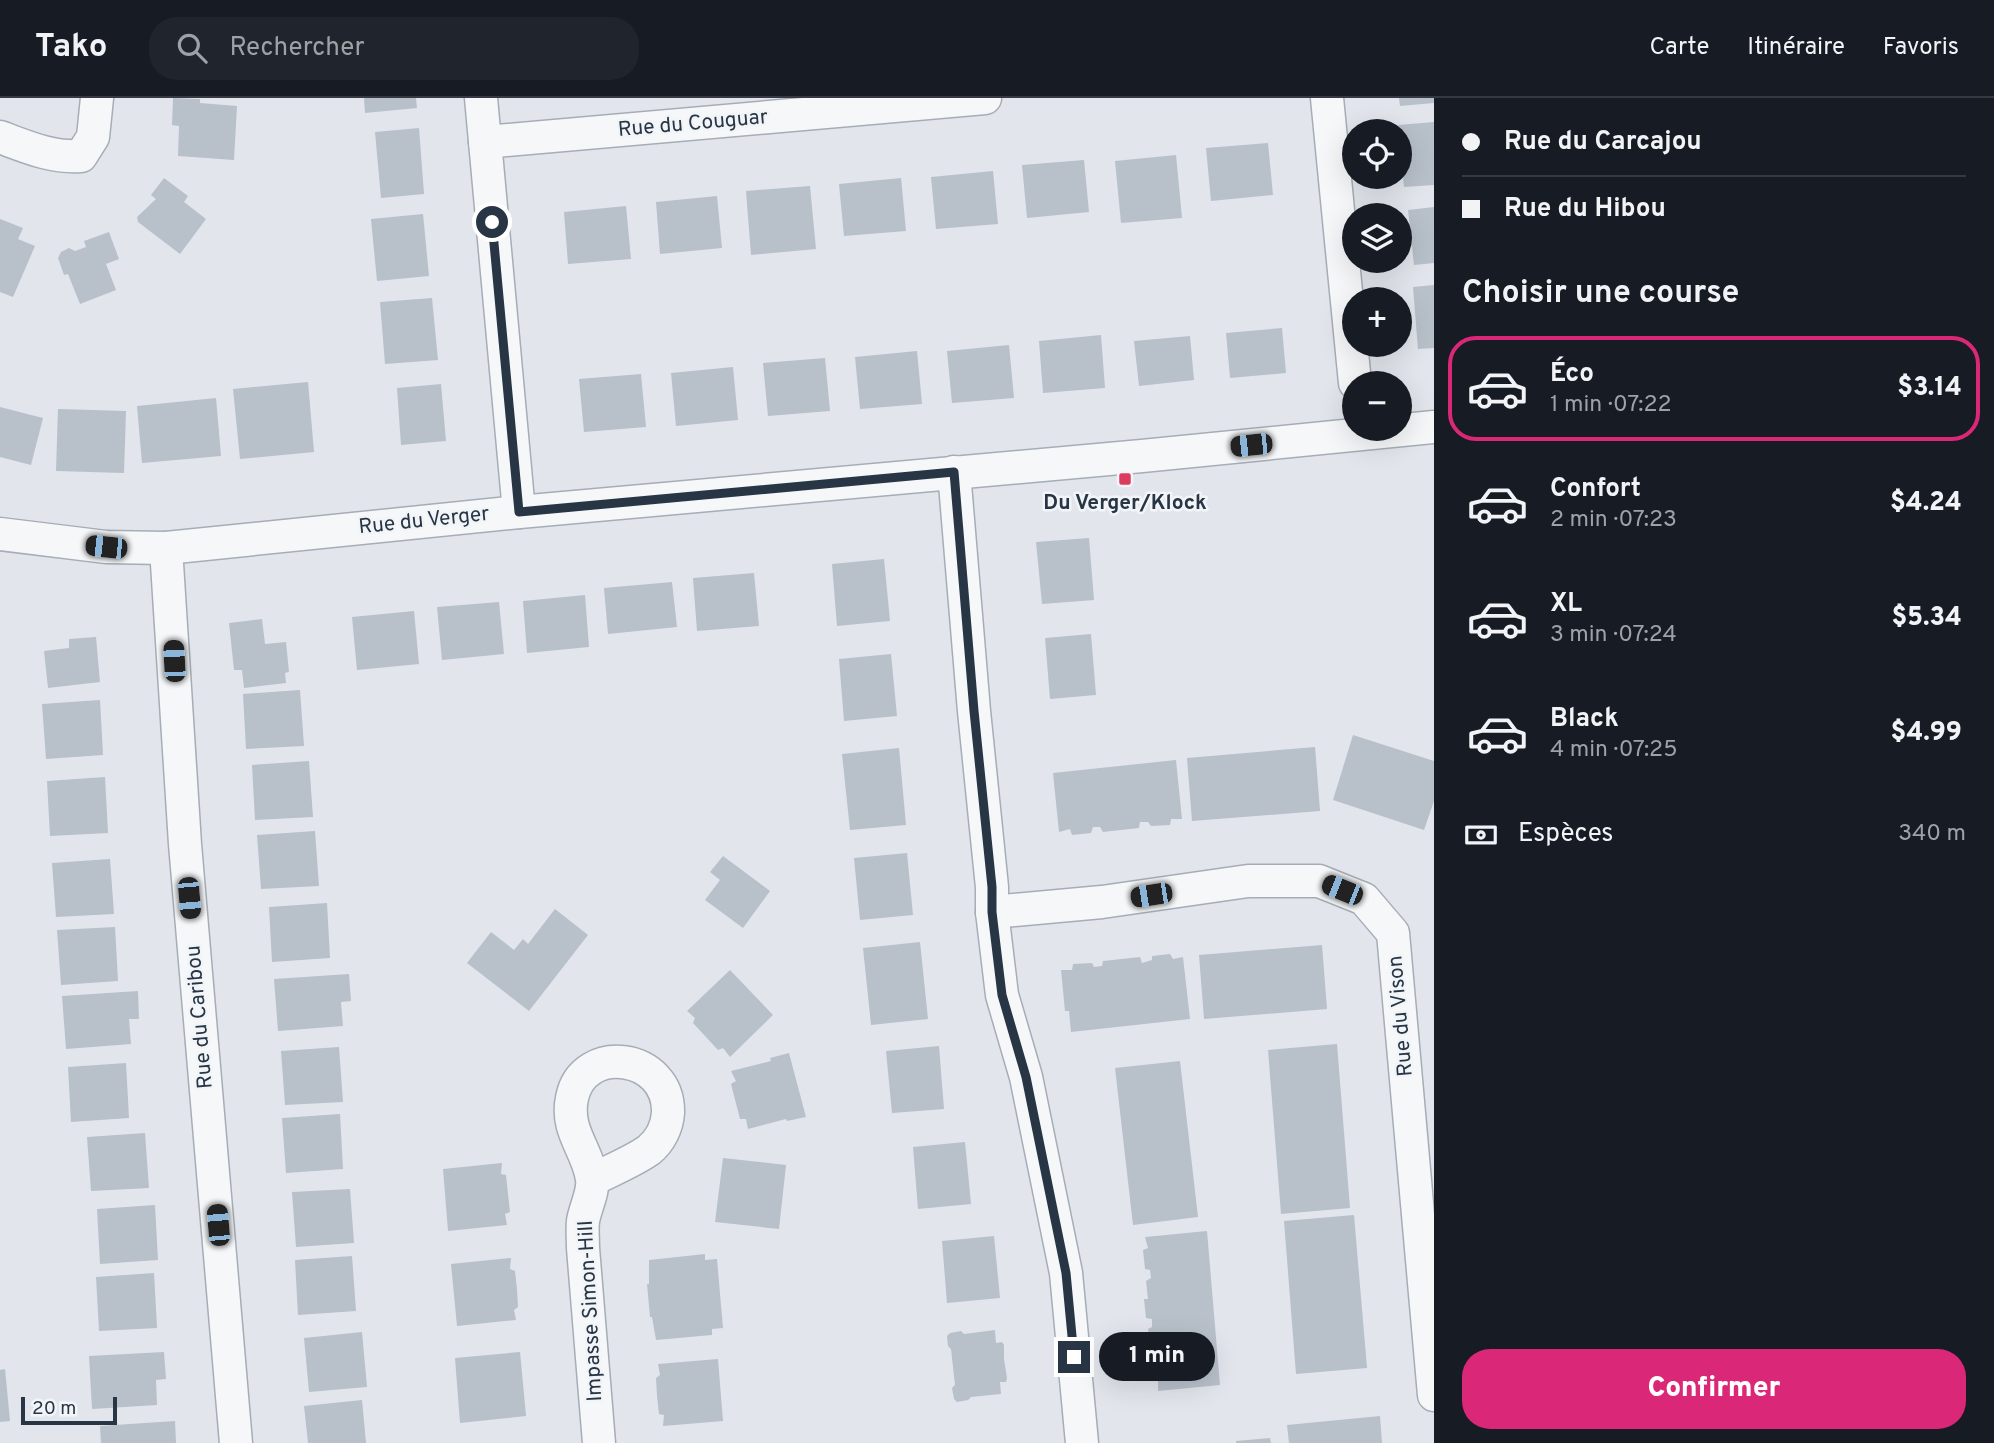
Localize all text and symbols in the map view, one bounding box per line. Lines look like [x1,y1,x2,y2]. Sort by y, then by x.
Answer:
search box [149,17,639,80]
text: Tako [35,27,107,69]
icon: search [173,29,211,67]
text: Rechercher [229,32,365,65]
text: Carte [1649,33,1709,63]
text: Itinéraire [1747,33,1845,63]
text: Favoris [1883,33,1959,63]
street label: Rue du Couguar [617,104,769,144]
map controls [1342,119,1412,441]
button: locate [1342,119,1412,189]
text: Rue du Carcajou [1504,126,1702,159]
text: Rue du Hibou [1504,193,1666,226]
button: layers [1342,203,1412,273]
route start [476,206,508,238]
text: Choisir une course [1462,274,1739,314]
button: + [1342,287,1412,357]
icon: car [1466,357,1529,420]
text: Éco [1550,358,1594,391]
button: − [1342,371,1412,441]
text: $3.14 [1897,372,1962,405]
text: 1 min · 07:22 [1550,391,1672,420]
car [1230,432,1273,458]
marker: Du Verger/Klock [1117,471,1133,487]
icon: car [1466,472,1529,535]
text: Confort [1550,473,1641,506]
text: $4.24 [1890,487,1962,520]
place label: Du Verger/Klock [1043,490,1207,517]
street label: Rue du Verger [357,501,491,541]
text: 2 min · 07:23 [1550,506,1677,535]
car [85,534,128,560]
icon: car [1466,587,1529,650]
text: XL [1550,588,1582,621]
text: $5.34 [1891,602,1962,635]
text: 3 min · 07:24 [1550,621,1677,650]
car [163,639,186,683]
icon: car [1466,702,1529,765]
text: Black [1550,703,1619,736]
text: $4.99 [1891,717,1962,750]
text: 4 min · 07:25 [1550,736,1677,765]
icon: cash [1462,816,1500,854]
text: Espèces [1518,818,1614,851]
text: 340 m [1898,820,1966,849]
car [1319,872,1366,908]
car [177,876,202,920]
car [1129,881,1174,909]
street label: Rue du Caribou [180,944,220,1090]
street label: Rue du Vison [1382,954,1420,1078]
car [206,1203,231,1247]
street label: Impasse Simon-Hill [573,1220,609,1402]
callout: 1 min [1098,1332,1214,1382]
route end [1058,1341,1090,1373]
text: 1 min [1129,1342,1185,1371]
button: Confirmer [1462,1349,1966,1429]
scale bar [21,1394,117,1426]
text: 20 m [32,1397,76,1421]

